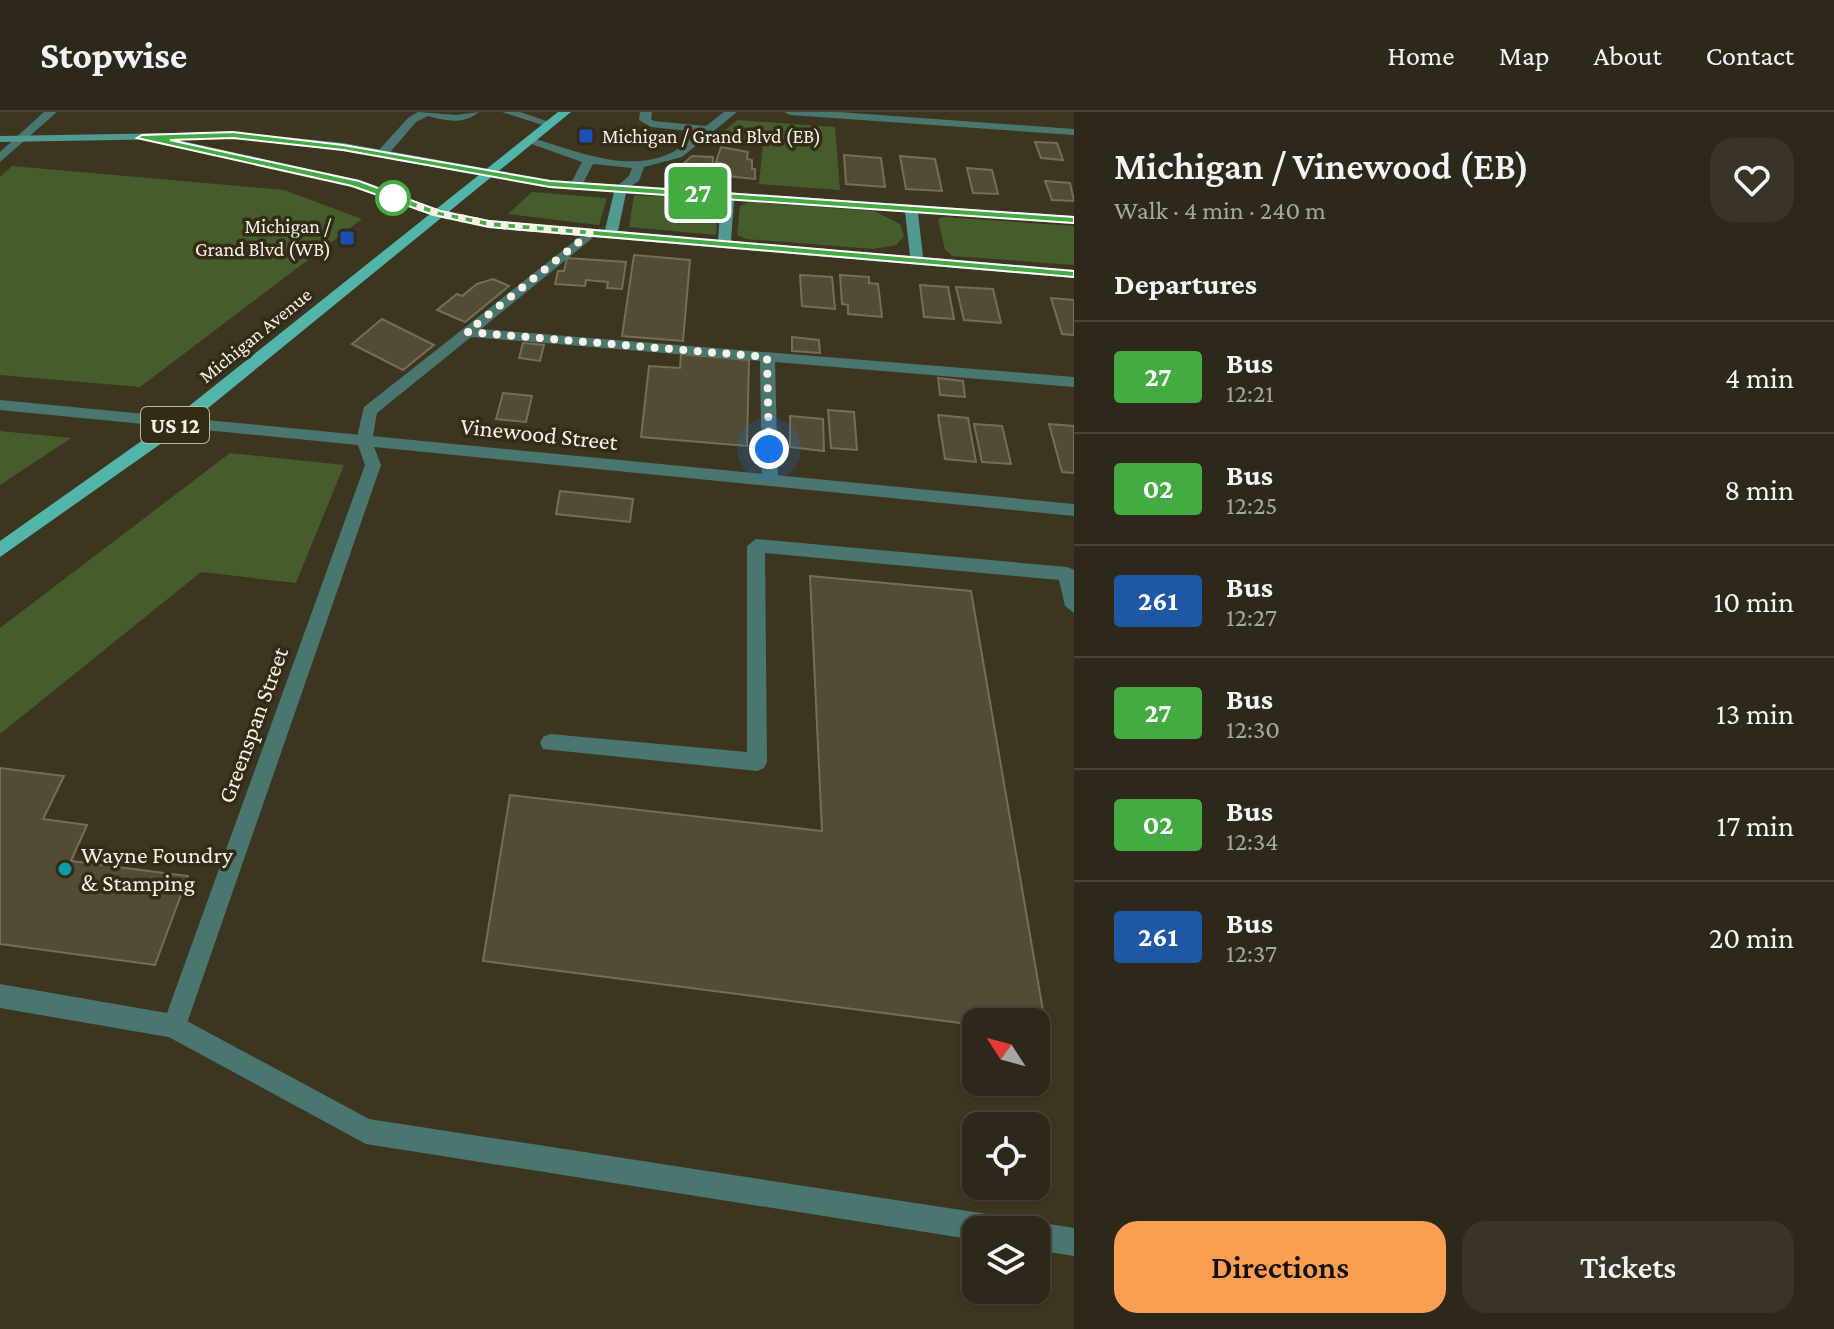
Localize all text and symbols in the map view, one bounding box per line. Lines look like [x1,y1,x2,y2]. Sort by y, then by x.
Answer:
text: Stopwise [40,34,187,76]
text: Home [1388,40,1455,71]
text: Map [1499,40,1550,71]
text: About [1594,40,1662,71]
text: Contact [1706,40,1794,71]
place label: Michigan / Grand Blvd (EB) [602,125,821,148]
marker: Michigan / Grand Blvd (EB) [577,127,595,145]
button: heart [1710,138,1794,222]
text: Michigan / Vinewood (EB) [1114,145,1529,187]
line badge: 27 [662,167,734,219]
text: 27 [684,177,712,208]
unlabelled marker [376,181,410,215]
text: Walk · 4 min · 240 m [1114,196,1326,225]
place label: Michigan / Grand Blvd (WB) [195,215,332,261]
marker: Michigan / Grand Blvd (WB) [338,229,356,247]
text: Departures [1114,267,1257,300]
street label: Michigan Avenue [194,283,316,388]
text: Bus [1226,346,1273,379]
text: 27 [1144,361,1172,392]
text: 4 min [1725,361,1794,394]
text: 12:21 [1226,379,1274,408]
road number: US 12 [141,407,209,443]
street label: Vinewood Street [459,412,620,455]
your location [749,429,789,469]
text: Bus [1226,458,1273,491]
text: 02 [1142,473,1174,504]
text: 8 min [1724,473,1794,506]
text: 12:25 [1226,491,1278,520]
text: Bus [1226,570,1273,603]
text: 261 [1138,585,1178,616]
text: 10 min [1713,585,1794,618]
text: 12:27 [1226,603,1277,632]
street label: Greenspan Street [212,642,294,806]
text: Bus [1226,682,1273,715]
text: 27 [1144,697,1172,728]
text: 13 min [1716,697,1794,730]
text: 12:30 [1226,715,1280,744]
text: Bus [1226,794,1273,827]
text: 02 [1142,809,1174,840]
text: 17 min [1717,809,1794,842]
text: 12:34 [1226,827,1279,856]
place label: Wayne Foundry & Stamping [81,841,234,896]
marker: Wayne Foundry & Stamping [56,860,74,878]
text: Bus [1226,906,1273,939]
text: 261 [1138,921,1178,952]
text: 20 min [1709,921,1794,954]
text: 12:37 [1226,939,1277,968]
north arrow [962,1008,1050,1096]
map controls [962,1008,1050,1304]
button: locate [962,1112,1050,1200]
button: layers [962,1216,1050,1304]
button: Directions [1114,1221,1446,1313]
button: Tickets [1462,1221,1794,1313]

